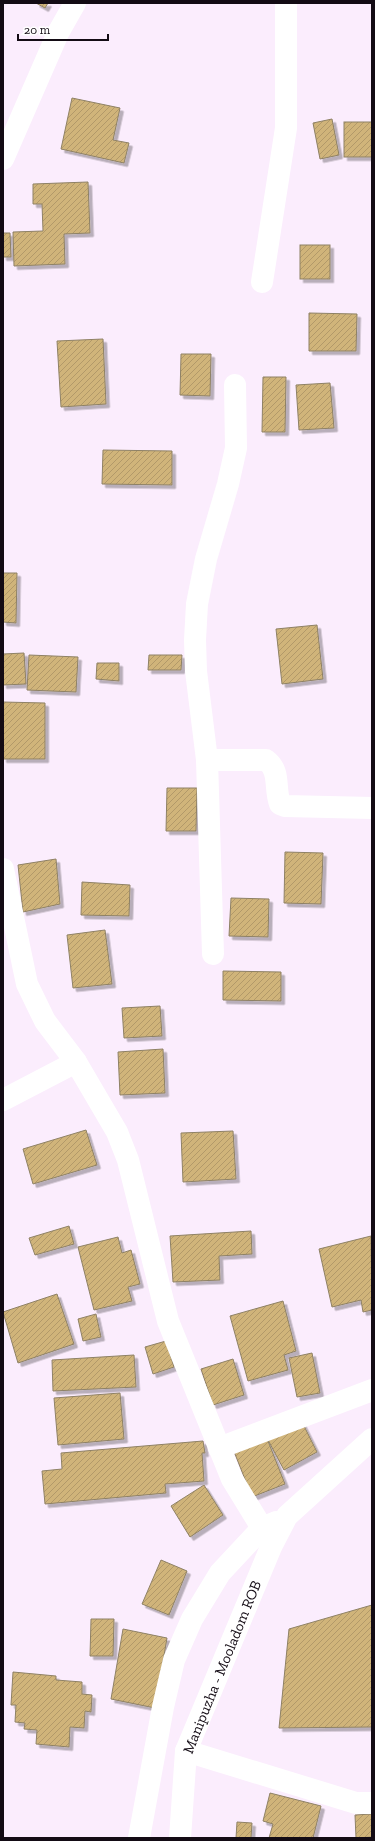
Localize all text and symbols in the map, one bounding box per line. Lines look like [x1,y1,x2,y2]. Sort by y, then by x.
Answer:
scale bar [18,16,108,42]
text: 20 m [24,23,51,37]
street label: Manipuzha - Mooladom ROB [179,1578,265,1756]

